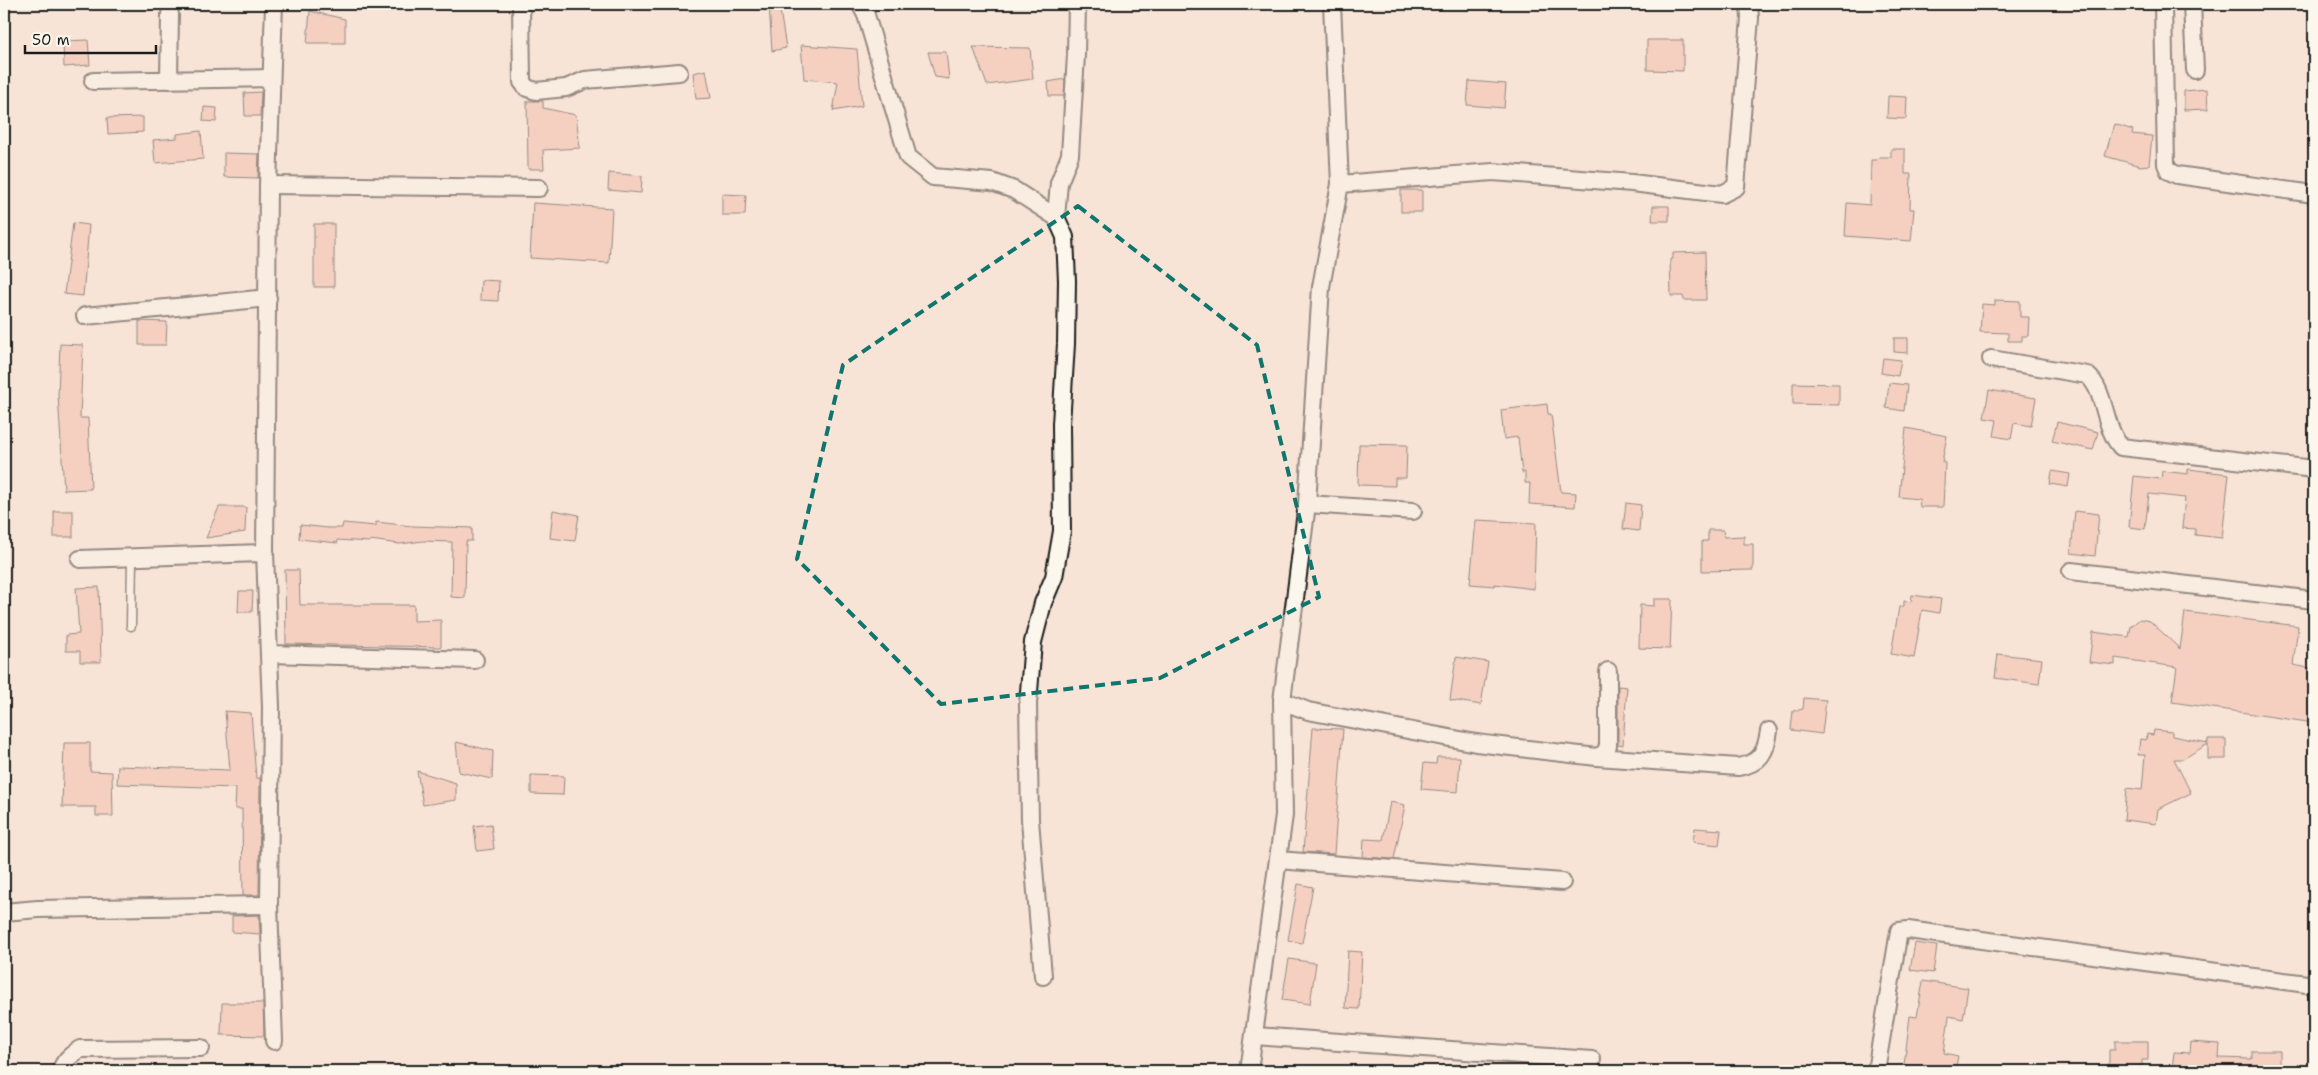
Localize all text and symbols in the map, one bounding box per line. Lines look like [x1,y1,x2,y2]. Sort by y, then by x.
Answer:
scale bar [25,22,156,54]
text: 50 m [32,30,70,50]

